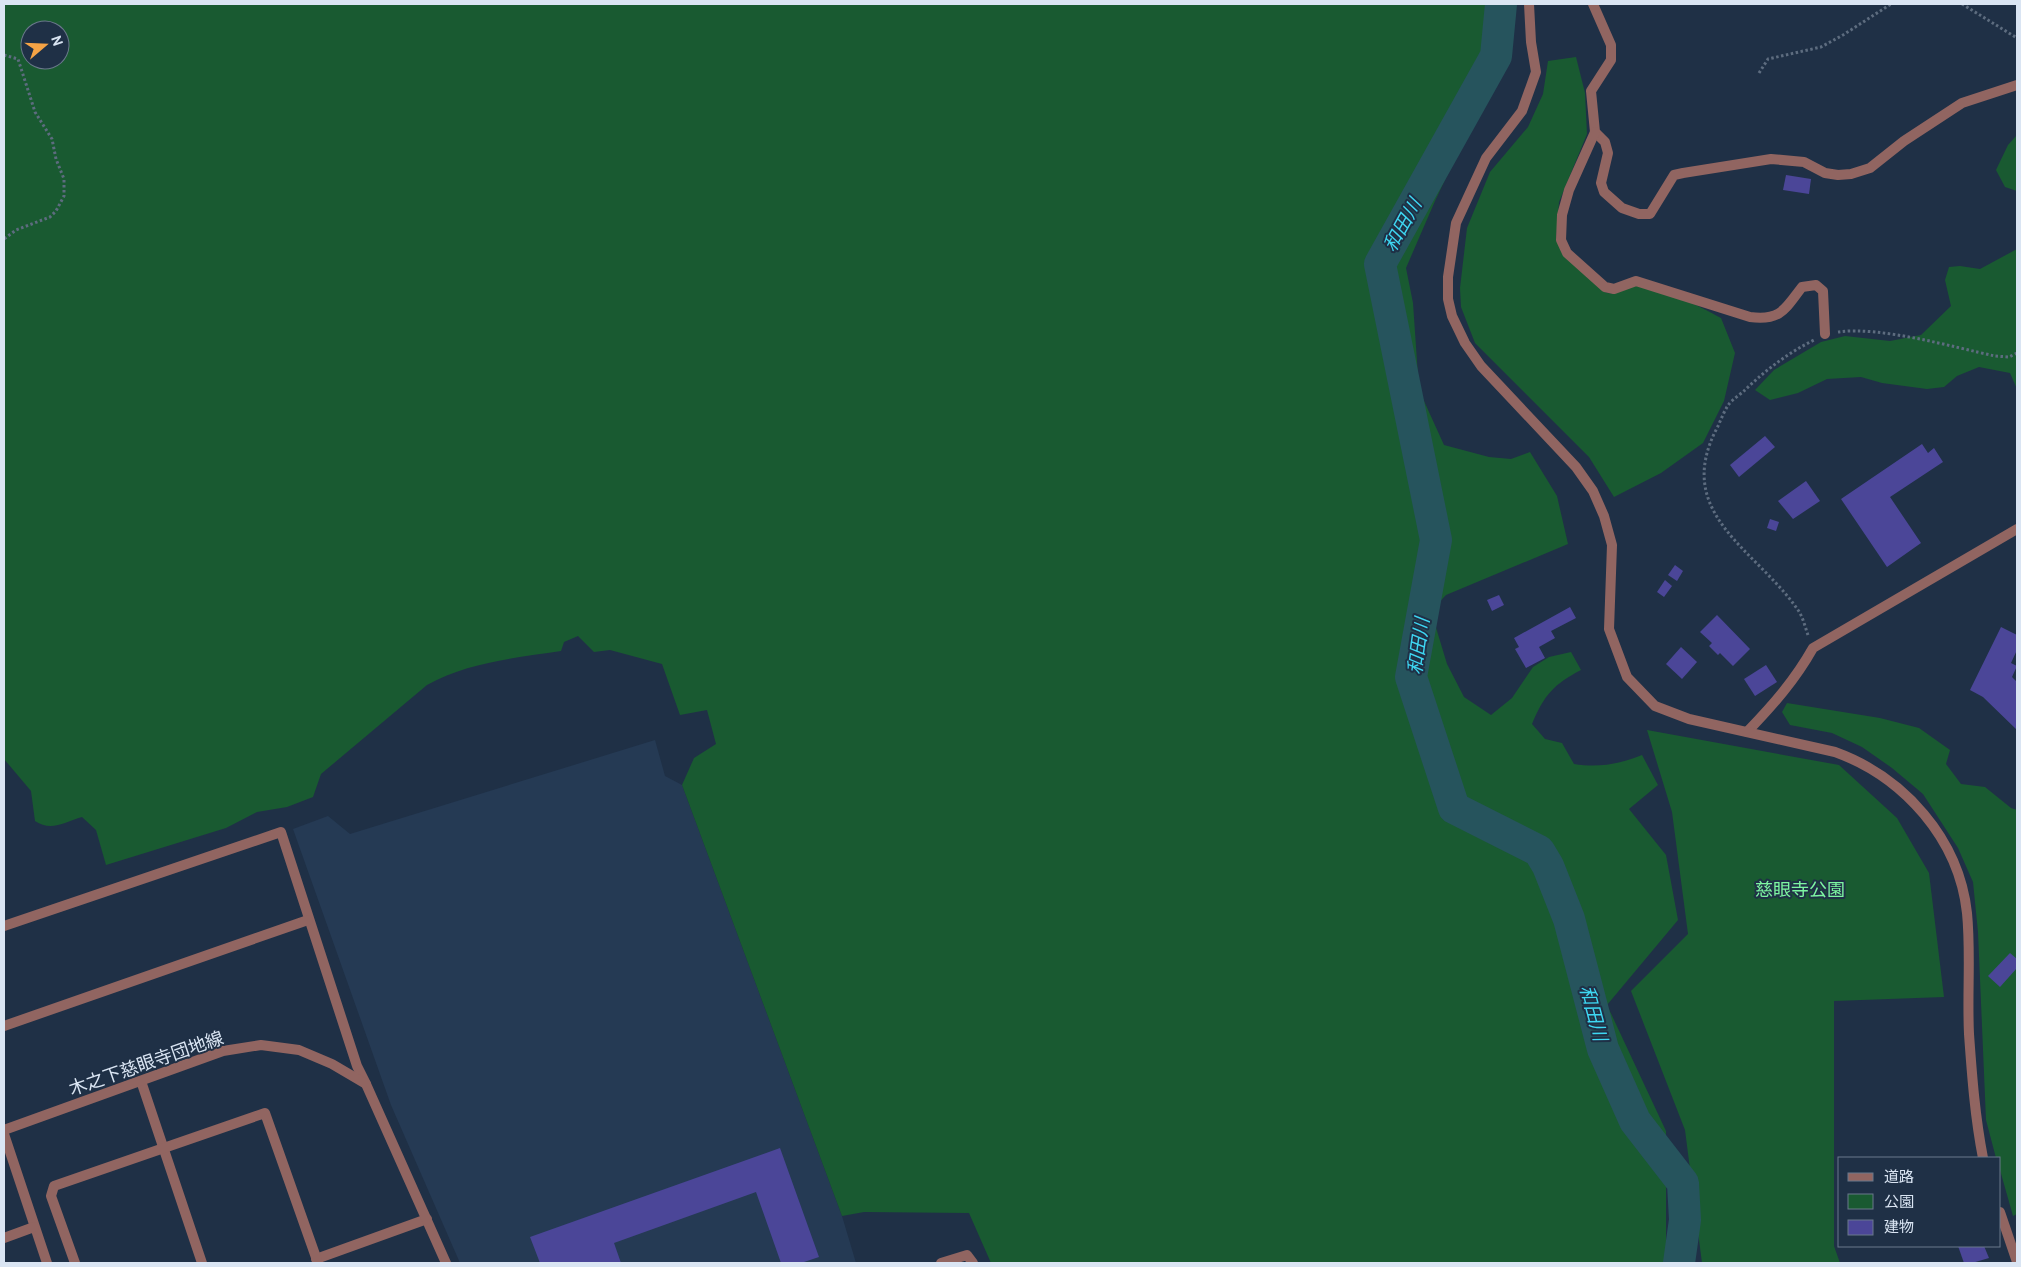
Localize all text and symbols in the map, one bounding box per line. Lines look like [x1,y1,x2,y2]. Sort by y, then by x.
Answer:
north arrow [20,20,70,70]
text: N [47,33,67,48]
water label: 和田川 [1378,193,1427,256]
water label: 和田川 [1402,614,1434,676]
park label: 慈眼寺公園 [1755,878,1845,901]
water label: 和田川 [1575,982,1613,1046]
street label: 木之下慈眼寺団地線 [66,1026,226,1100]
legend [1838,1157,2001,1247]
text: 道路 [1884,1167,1914,1186]
text: 公園 [1884,1192,1914,1211]
text: 建物 [1884,1217,1914,1236]

